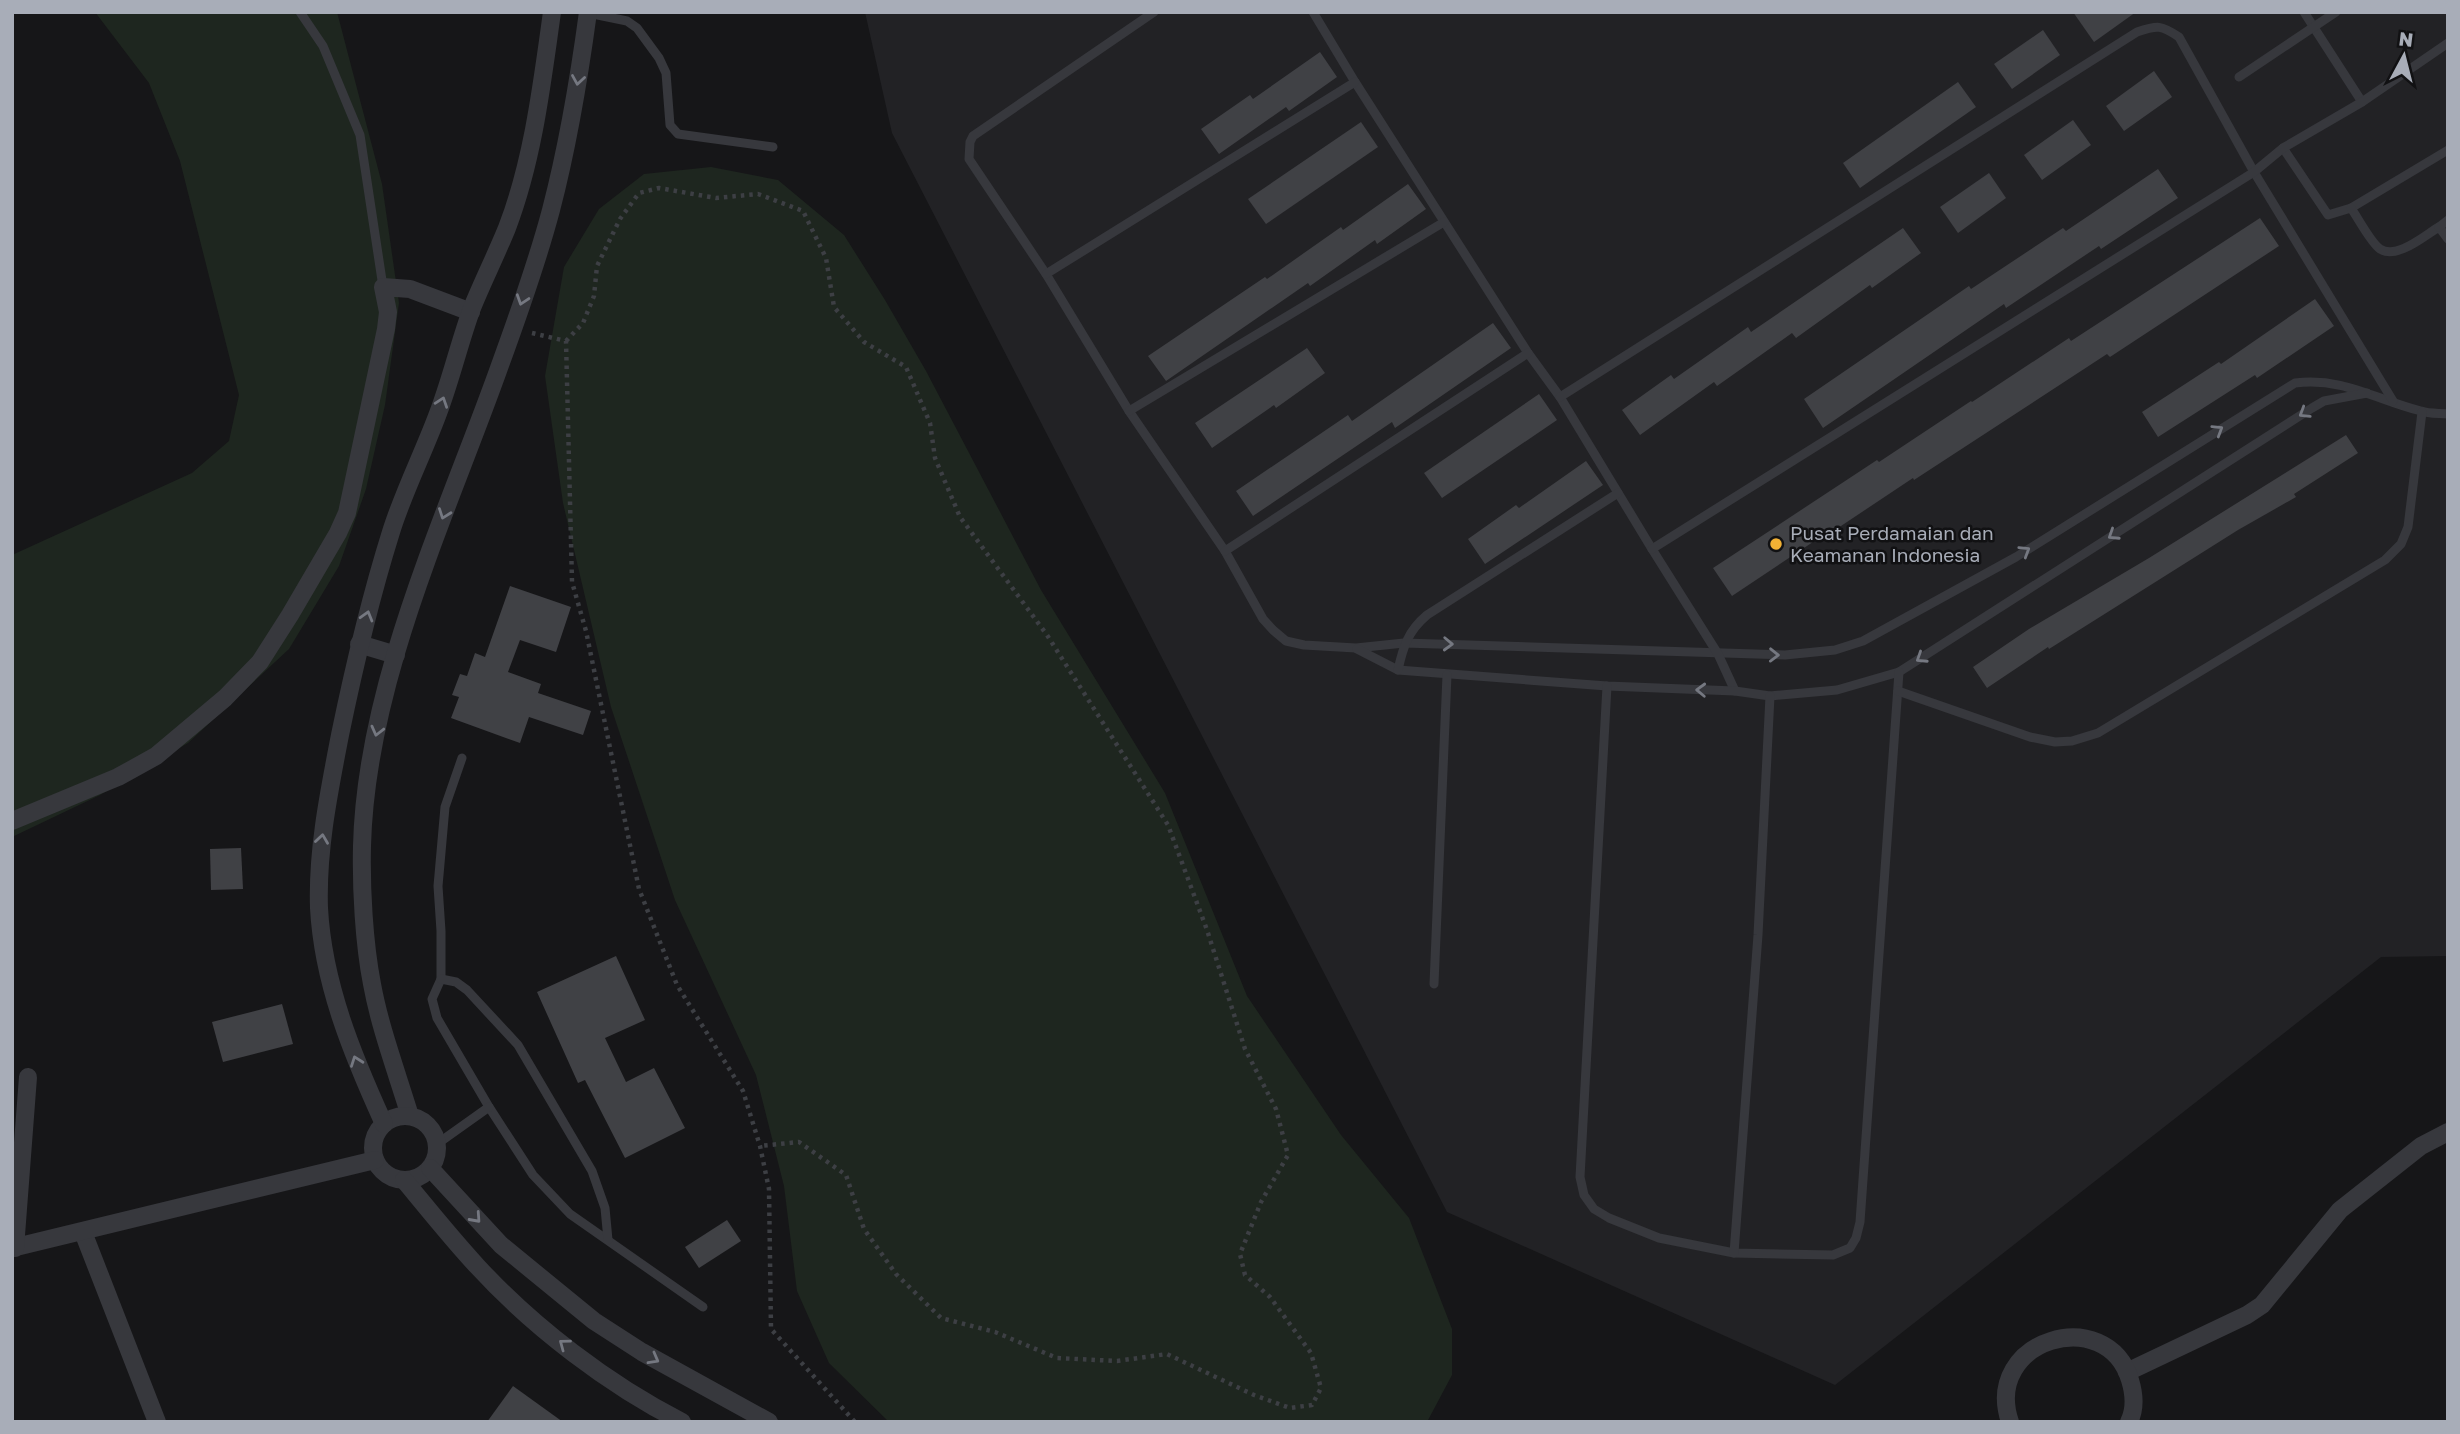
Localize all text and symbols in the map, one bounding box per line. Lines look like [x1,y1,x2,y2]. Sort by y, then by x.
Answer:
north arrow [2369,21,2439,91]
text: N [2398,26,2415,51]
one-way arrow [571,74,586,86]
one-way arrow [516,293,530,306]
one-way arrow [434,396,448,408]
one-way arrow [2299,404,2312,417]
one-way arrow [2210,426,2223,439]
one-way arrow [438,507,452,519]
place label: Pusat Perdamaian dan Keamanan Indonesia [1790,521,1994,566]
one-way arrow [2107,527,2120,540]
marker: Pusat Perdamaian dan Keamanan Indonesia [1768,536,1784,552]
one-way arrow [2018,547,2031,560]
one-way arrow [359,610,374,622]
one-way arrow [1443,637,1454,652]
one-way arrow [1769,647,1780,663]
one-way arrow [1916,649,1929,662]
one-way arrow [1695,682,1706,697]
one-way arrow [371,725,385,737]
one-way arrow [315,833,330,845]
one-way arrow [350,1056,364,1068]
one-way arrow [468,1210,481,1223]
one-way arrow [559,1340,572,1353]
one-way arrow [646,1351,659,1364]

